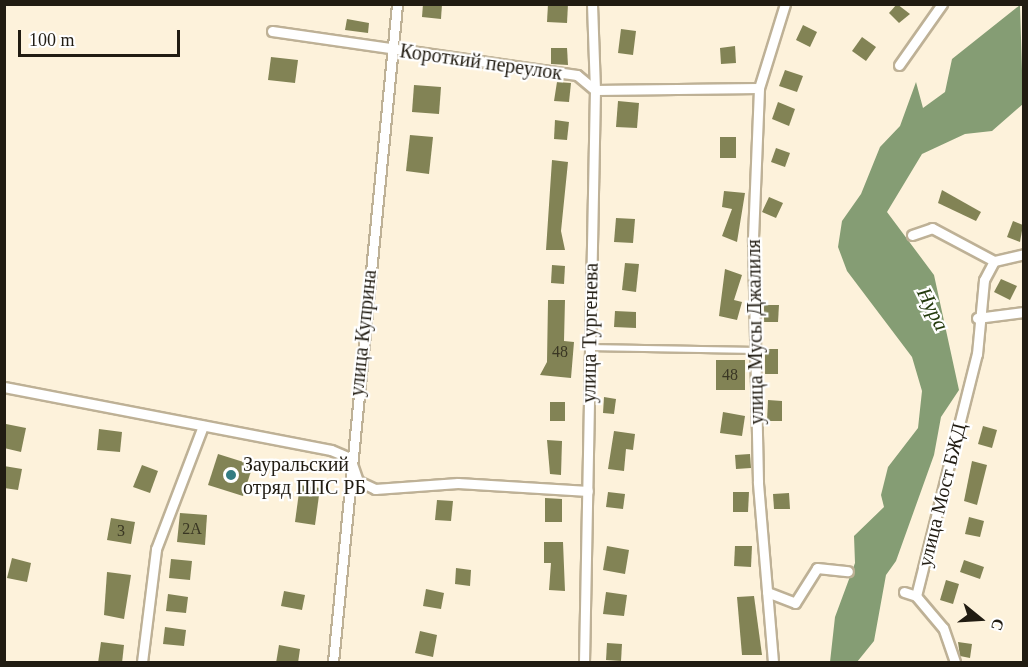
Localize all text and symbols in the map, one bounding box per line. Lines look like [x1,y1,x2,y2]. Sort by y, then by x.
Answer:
scale bar [21,18,183,56]
text: 100 m [29,30,75,50]
street label: Короткий переулок [398,39,564,85]
street label: улица Мусы Джалиля [741,239,769,425]
street label: улица Тургенева [577,263,603,403]
street label: улица Куприна [344,268,382,398]
water label: Нура [912,283,954,335]
house number: 48 [552,342,568,362]
house number: 48 [722,365,738,385]
street label: улица Мост БЖД [913,421,971,569]
place label: Зауральский отряд ППС РБ [243,452,366,499]
marker: Зауральский отряд ППС РБ [224,468,238,482]
house number: 2А [182,519,202,539]
house number: 3 [117,521,125,541]
north arrow [950,589,1010,649]
text: С [988,617,1007,633]

